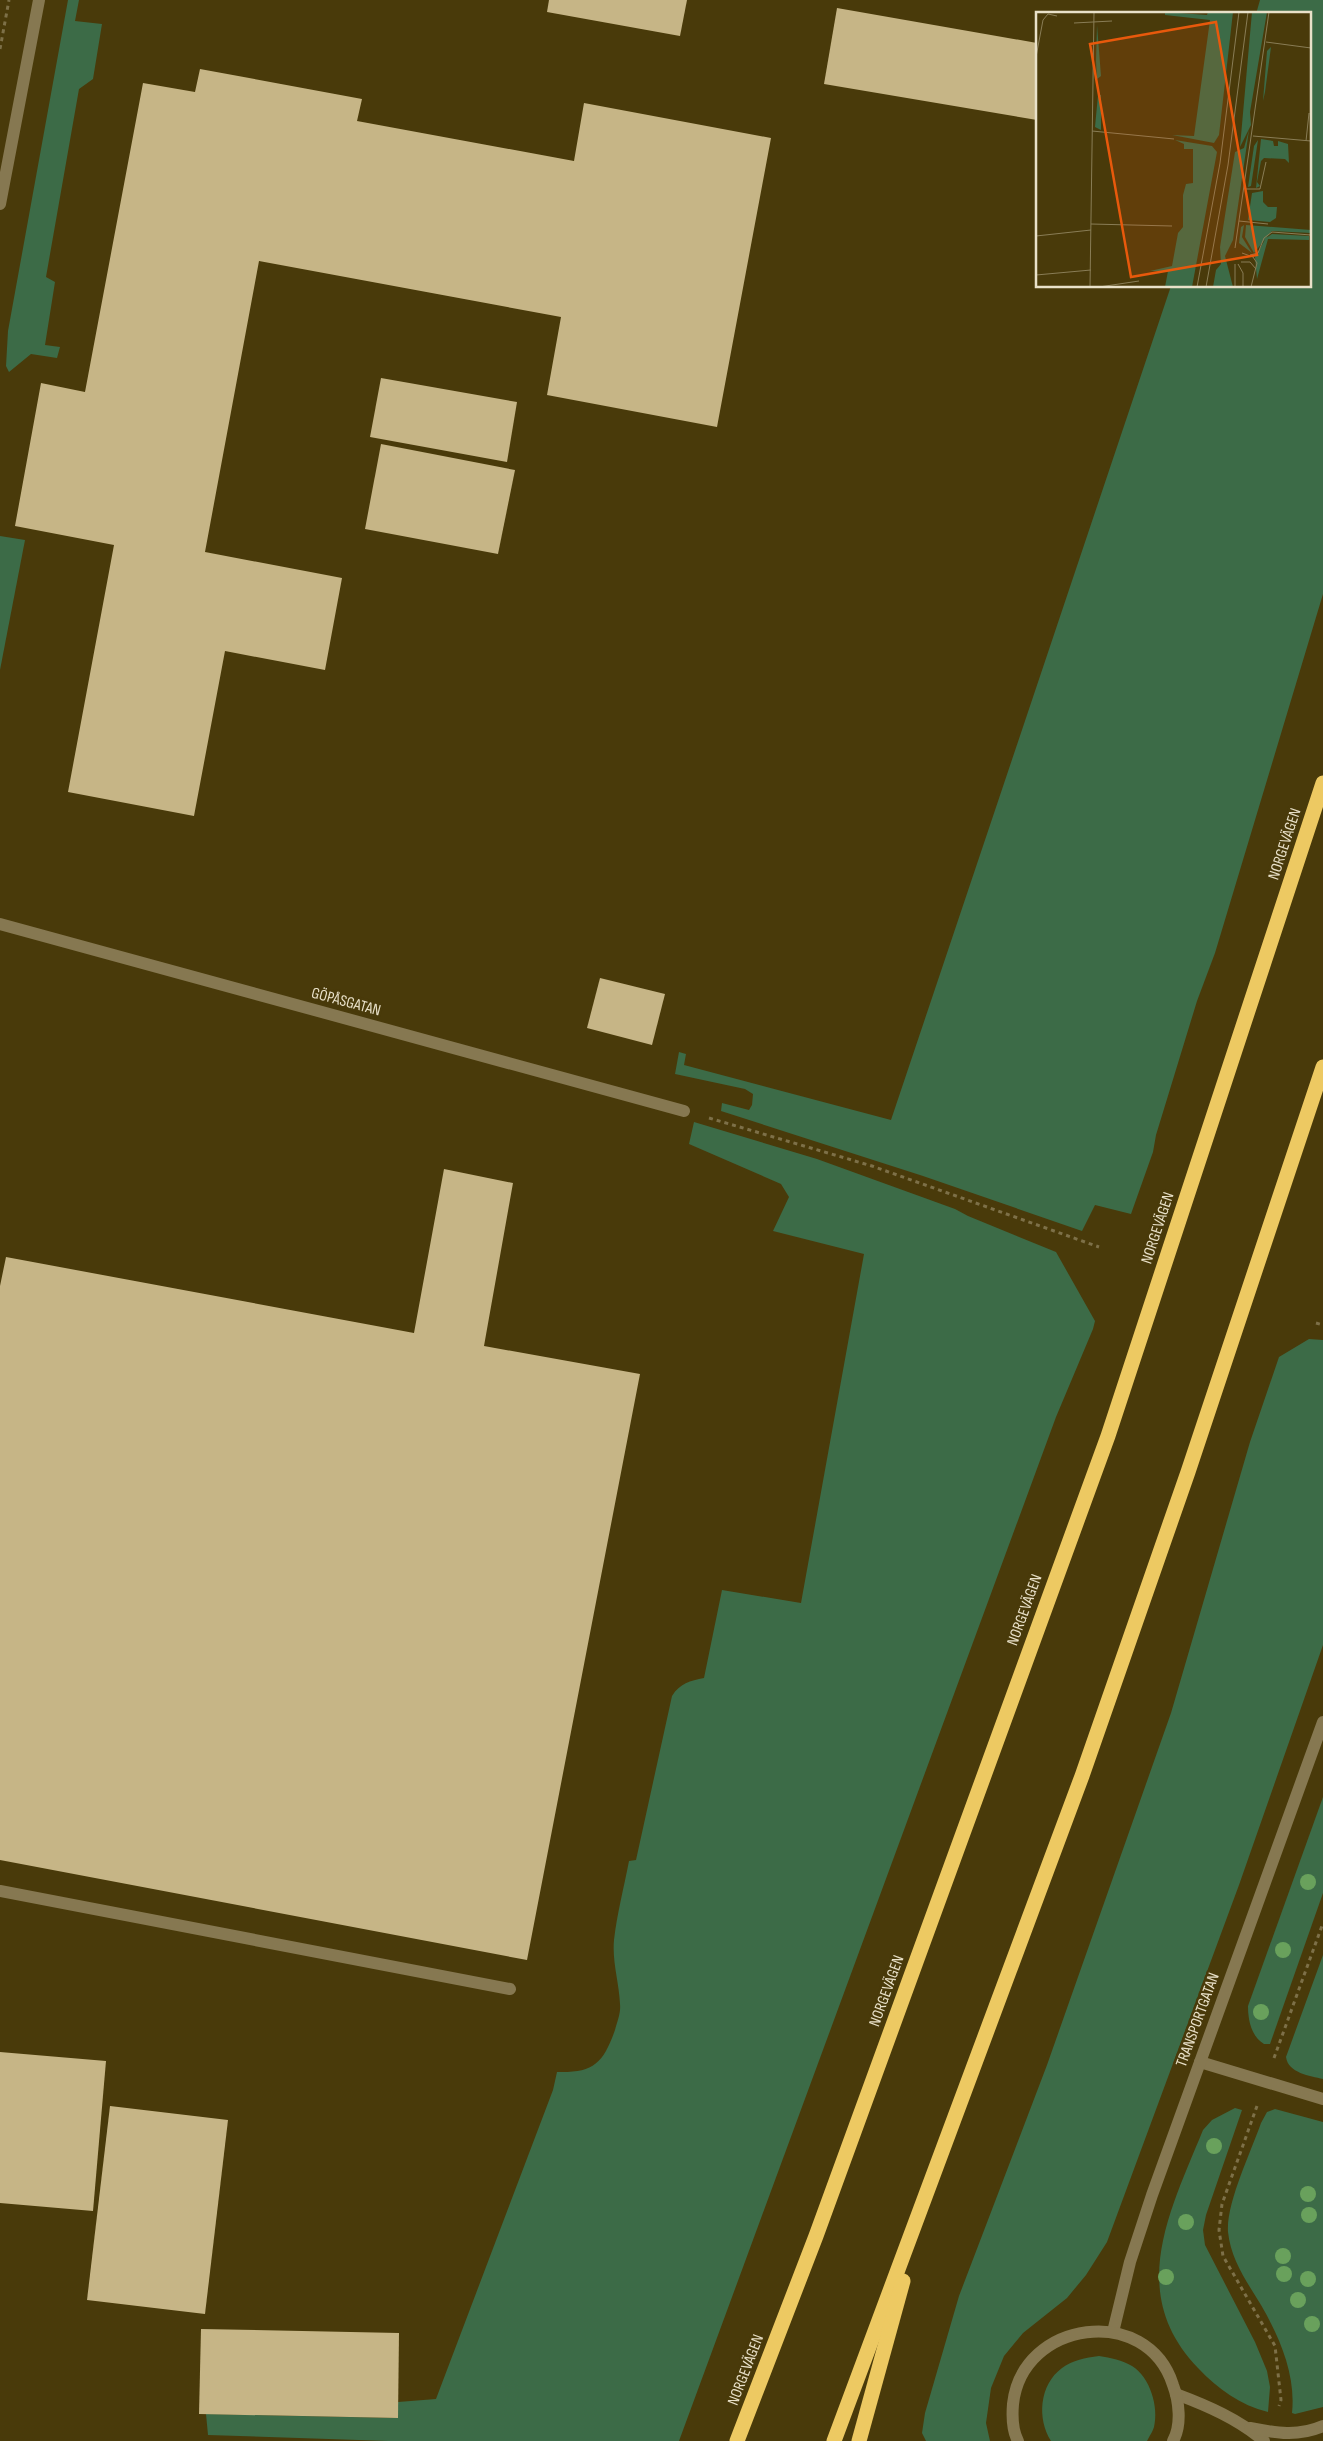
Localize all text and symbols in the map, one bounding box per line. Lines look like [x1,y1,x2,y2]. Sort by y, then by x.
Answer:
inset map [1036,12,1310,288]
street label: NORGEVÄGEN [1265,806,1305,882]
street label: GÖPÅSGATAN [309,984,383,1020]
street label: NORGEVÄGEN [1138,1190,1178,1266]
street label: NORGEVÄGEN [1003,1572,1047,1648]
street label: NORGEVÄGEN [865,1953,909,2029]
street label: TRANSPORTGATAN [1172,1970,1224,2070]
street label: NORGEVÄGEN [724,2332,768,2408]

